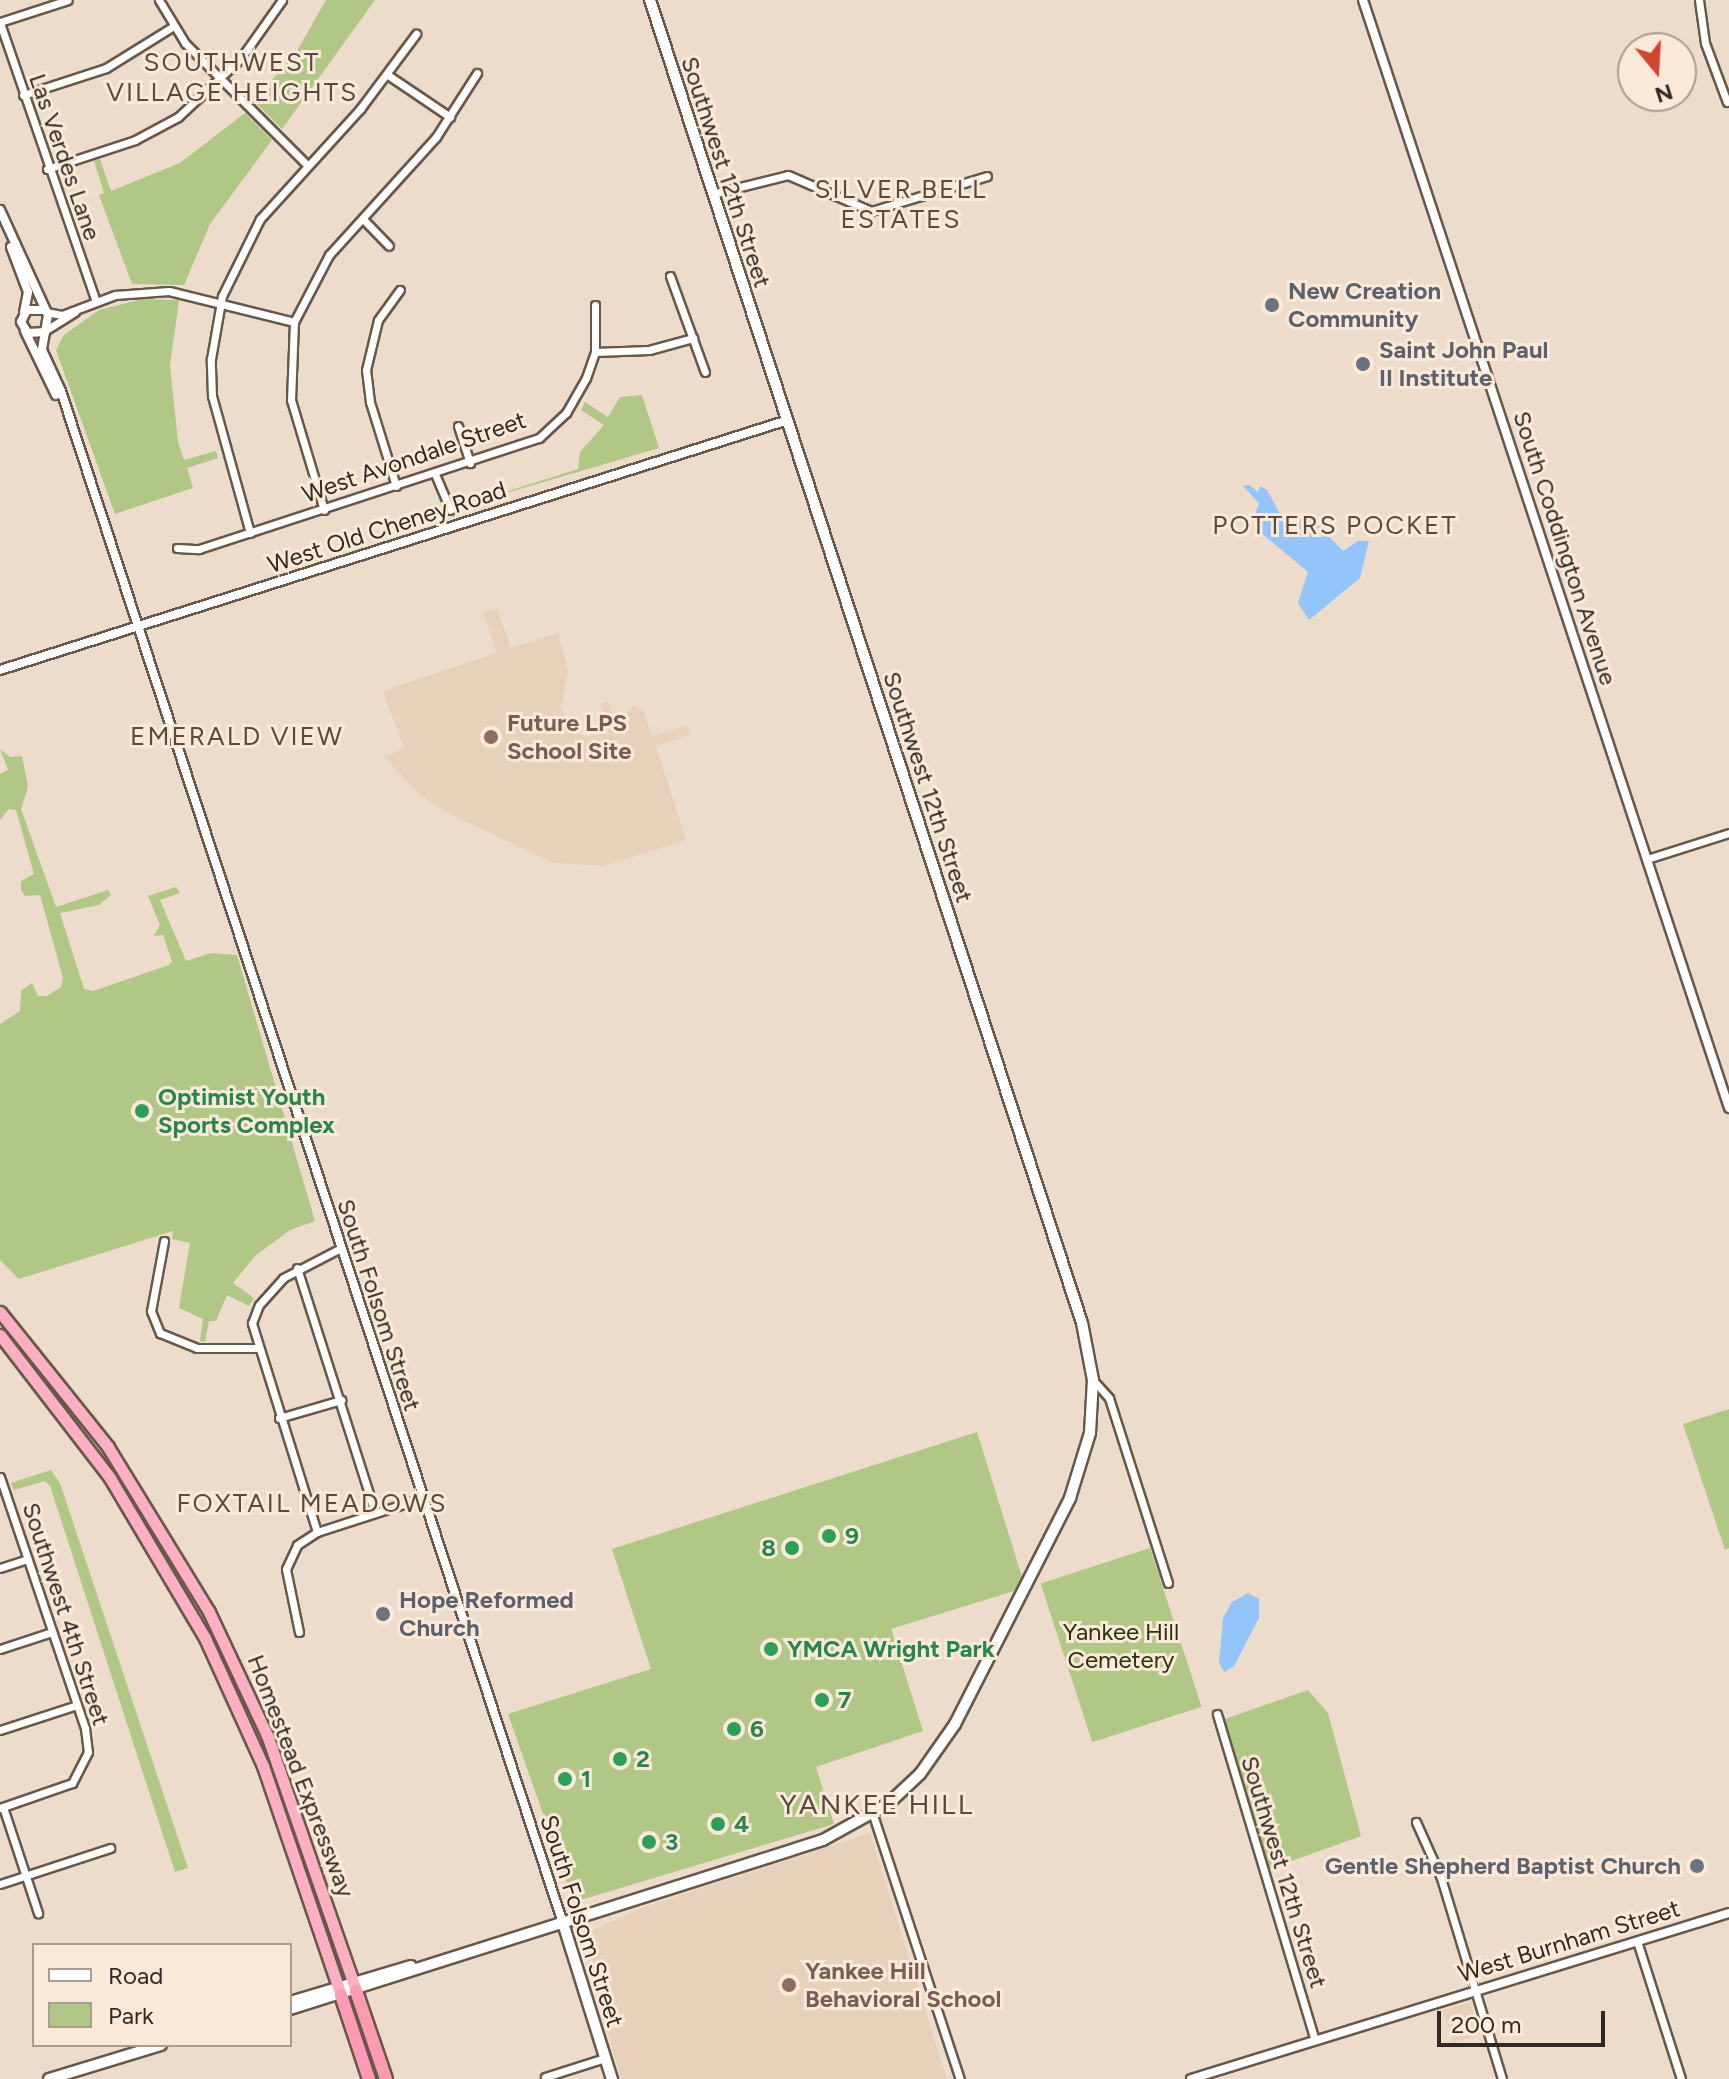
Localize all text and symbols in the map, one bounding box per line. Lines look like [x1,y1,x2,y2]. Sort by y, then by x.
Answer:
north arrow [1617,32,1697,112]
district label: SOUTHWEST VILLAGE HEIGHTS [106,47,358,108]
street label: Southwest 12th Street [675,53,777,291]
street label: Las Verdes Lane [23,70,107,244]
text: N [1652,78,1676,109]
district label: SILVER BELL ESTATES [815,174,987,236]
place label: New Creation Community [1288,277,1441,333]
marker: New Creation Community [1263,296,1281,314]
place label: Saint John Paul II Institute [1379,336,1548,392]
marker: Saint John Paul II Institute [1354,355,1372,373]
street label: West Avondale Street [298,405,530,509]
street label: South Coddington Avenue [1507,407,1623,689]
street label: West Old Cheney Road [264,475,510,579]
district label: POTTERS POCKET [1212,510,1458,542]
street label: Southwest 12th Street [877,668,979,906]
place label: Future LPS School Site [507,709,631,765]
district label: EMERALD VIEW [130,721,344,753]
marker: Future LPS School Site [482,728,500,746]
place label: Optimist Youth Sports Complex [158,1083,335,1139]
marker: Optimist Youth Sports Complex [133,1102,151,1120]
street label: South Folsom Street [331,1195,427,1415]
district label: FOXTAIL MEADOWS [176,1488,448,1520]
street label: Southwest 4th Street [16,1499,116,1729]
place label: 9 [845,1522,859,1550]
marker: 9 [820,1527,838,1545]
place label: 8 [761,1534,776,1562]
marker: 8 [783,1539,801,1557]
place label: Hope Reformed Church [399,1586,574,1642]
marker: Hope Reformed Church [374,1605,392,1623]
park label: Yankee Hill Cemetery [1063,1618,1179,1674]
place label: YMCA Wright Park [787,1635,995,1663]
marker: YMCA Wright Park [762,1640,780,1658]
street label: Homestead Expressway [241,1651,361,1901]
place label: 7 [838,1686,851,1714]
marker: 7 [813,1691,831,1709]
place label: 6 [750,1715,764,1743]
marker: 6 [725,1720,743,1738]
place label: 2 [636,1745,650,1773]
marker: 2 [611,1750,629,1768]
street label: Southwest 12th Street [1235,1753,1333,1991]
place label: 1 [581,1765,591,1793]
marker: 1 [556,1770,574,1788]
district label: YANKEE HILL [780,1787,974,1821]
place label: 4 [734,1810,749,1838]
street label: South Folsom Street [534,1811,630,2031]
marker: 4 [709,1815,727,1833]
place label: 3 [665,1828,678,1856]
marker: 3 [640,1833,658,1851]
place label: Gentle Shepherd Baptist Church [1325,1852,1681,1880]
marker: Gentle Shepherd Baptist Church [1688,1857,1706,1875]
street label: West Burnham Street [1455,1894,1683,1988]
legend [32,1943,292,2047]
place label: Yankee Hill Behavioral School [805,1957,1001,2013]
text: Road [108,1961,163,1990]
marker: Yankee Hill Behavioral School [780,1976,798,1994]
scale bar [1441,1995,1609,2045]
text: Park [108,2001,154,2030]
text: 200 m [1451,2010,1522,2039]

